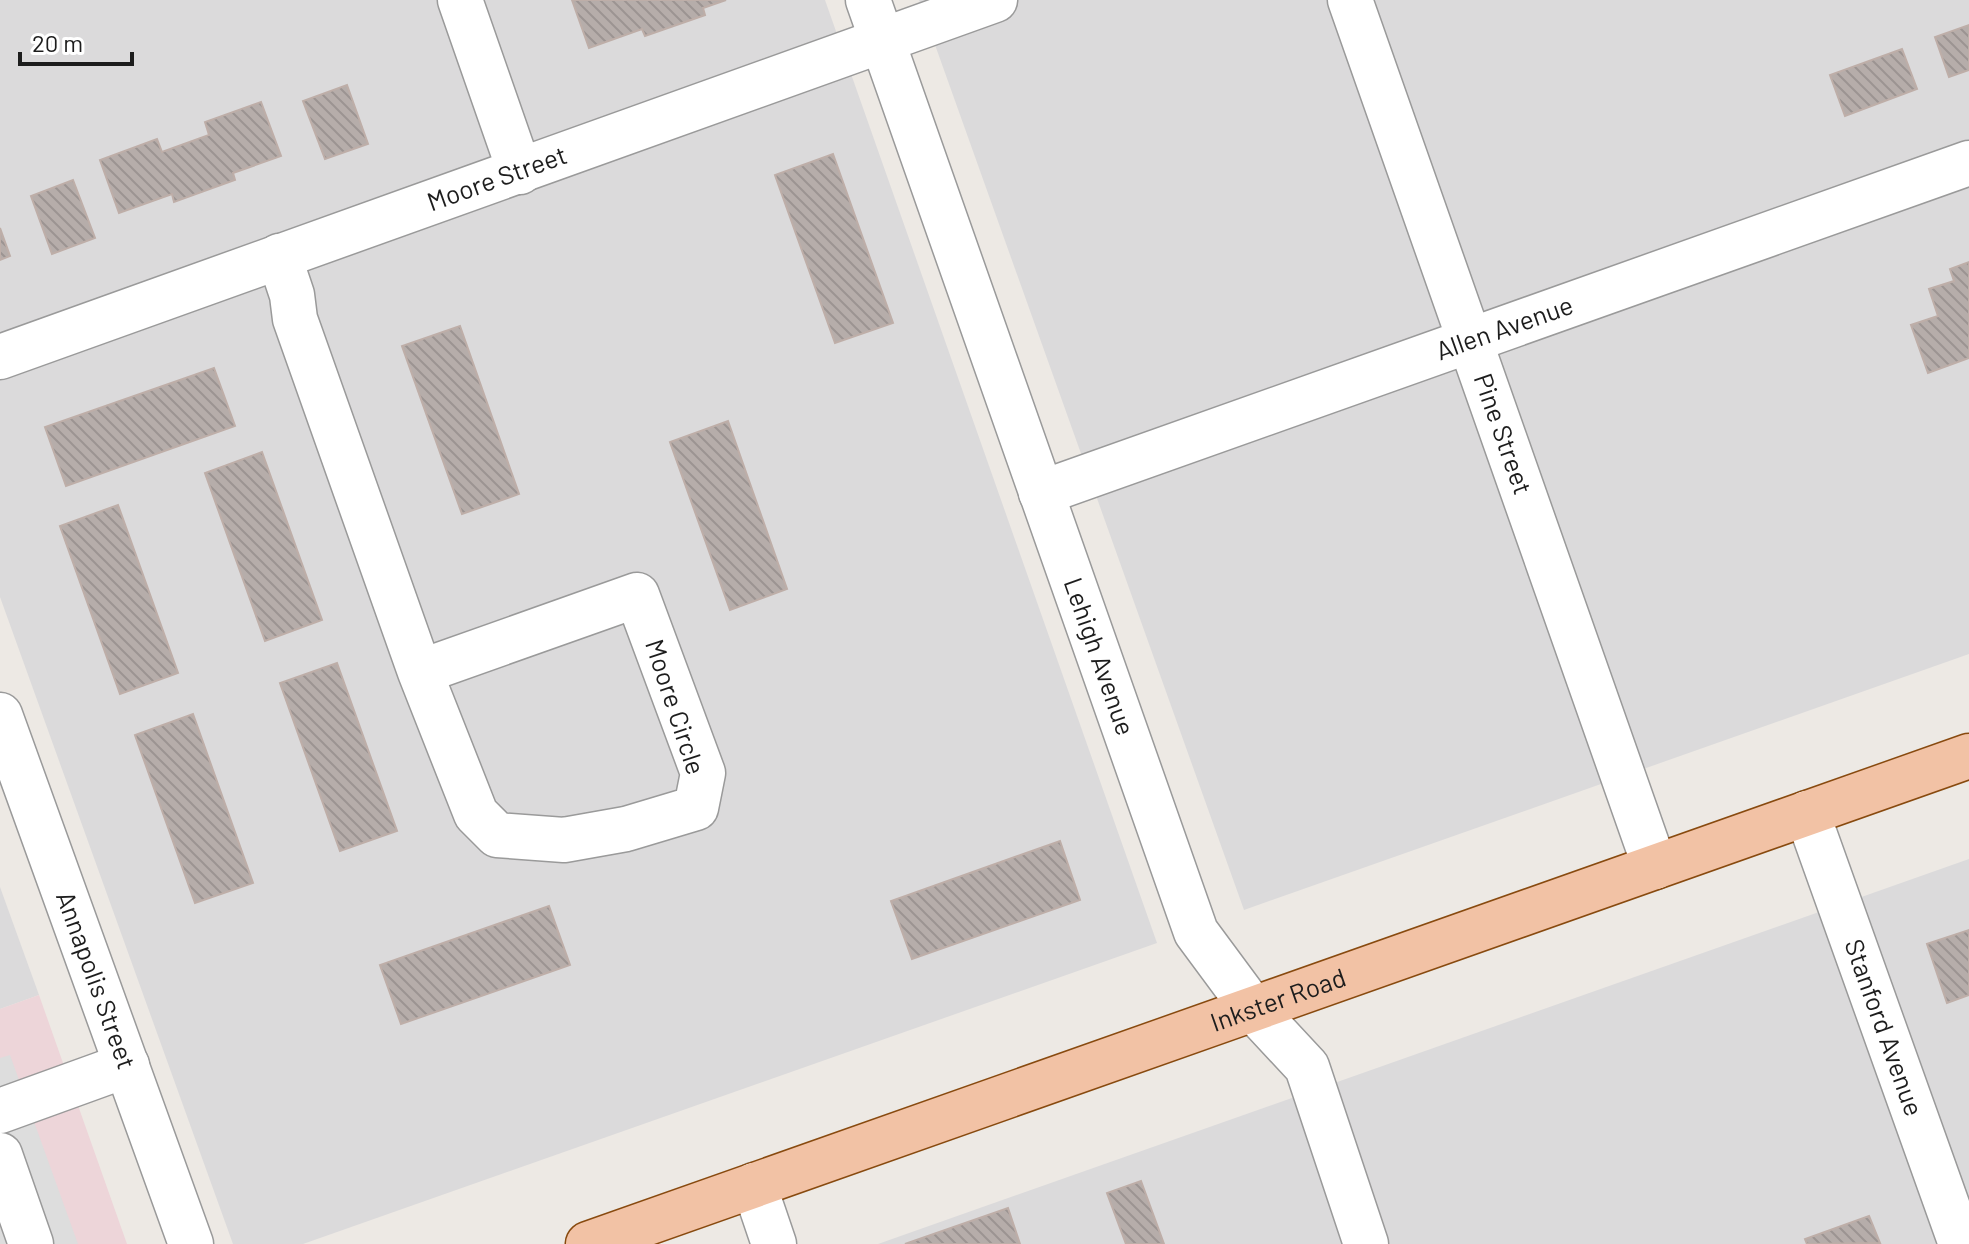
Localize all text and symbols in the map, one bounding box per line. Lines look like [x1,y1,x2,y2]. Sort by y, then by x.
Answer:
scale bar [20,16,132,66]
text: 20 m [32,28,83,57]
street label: Moore Street [422,138,571,217]
street label: Allen Avenue [1431,288,1577,365]
street label: Pine Street [1469,369,1540,498]
street label: Lehigh Avenue [1058,573,1142,739]
street label: Moore Circle [640,635,713,778]
street label: Annapolis Street [51,887,143,1073]
street label: Stanford Avenue [1839,935,1931,1120]
street label: Inkster Road [1206,961,1349,1037]

